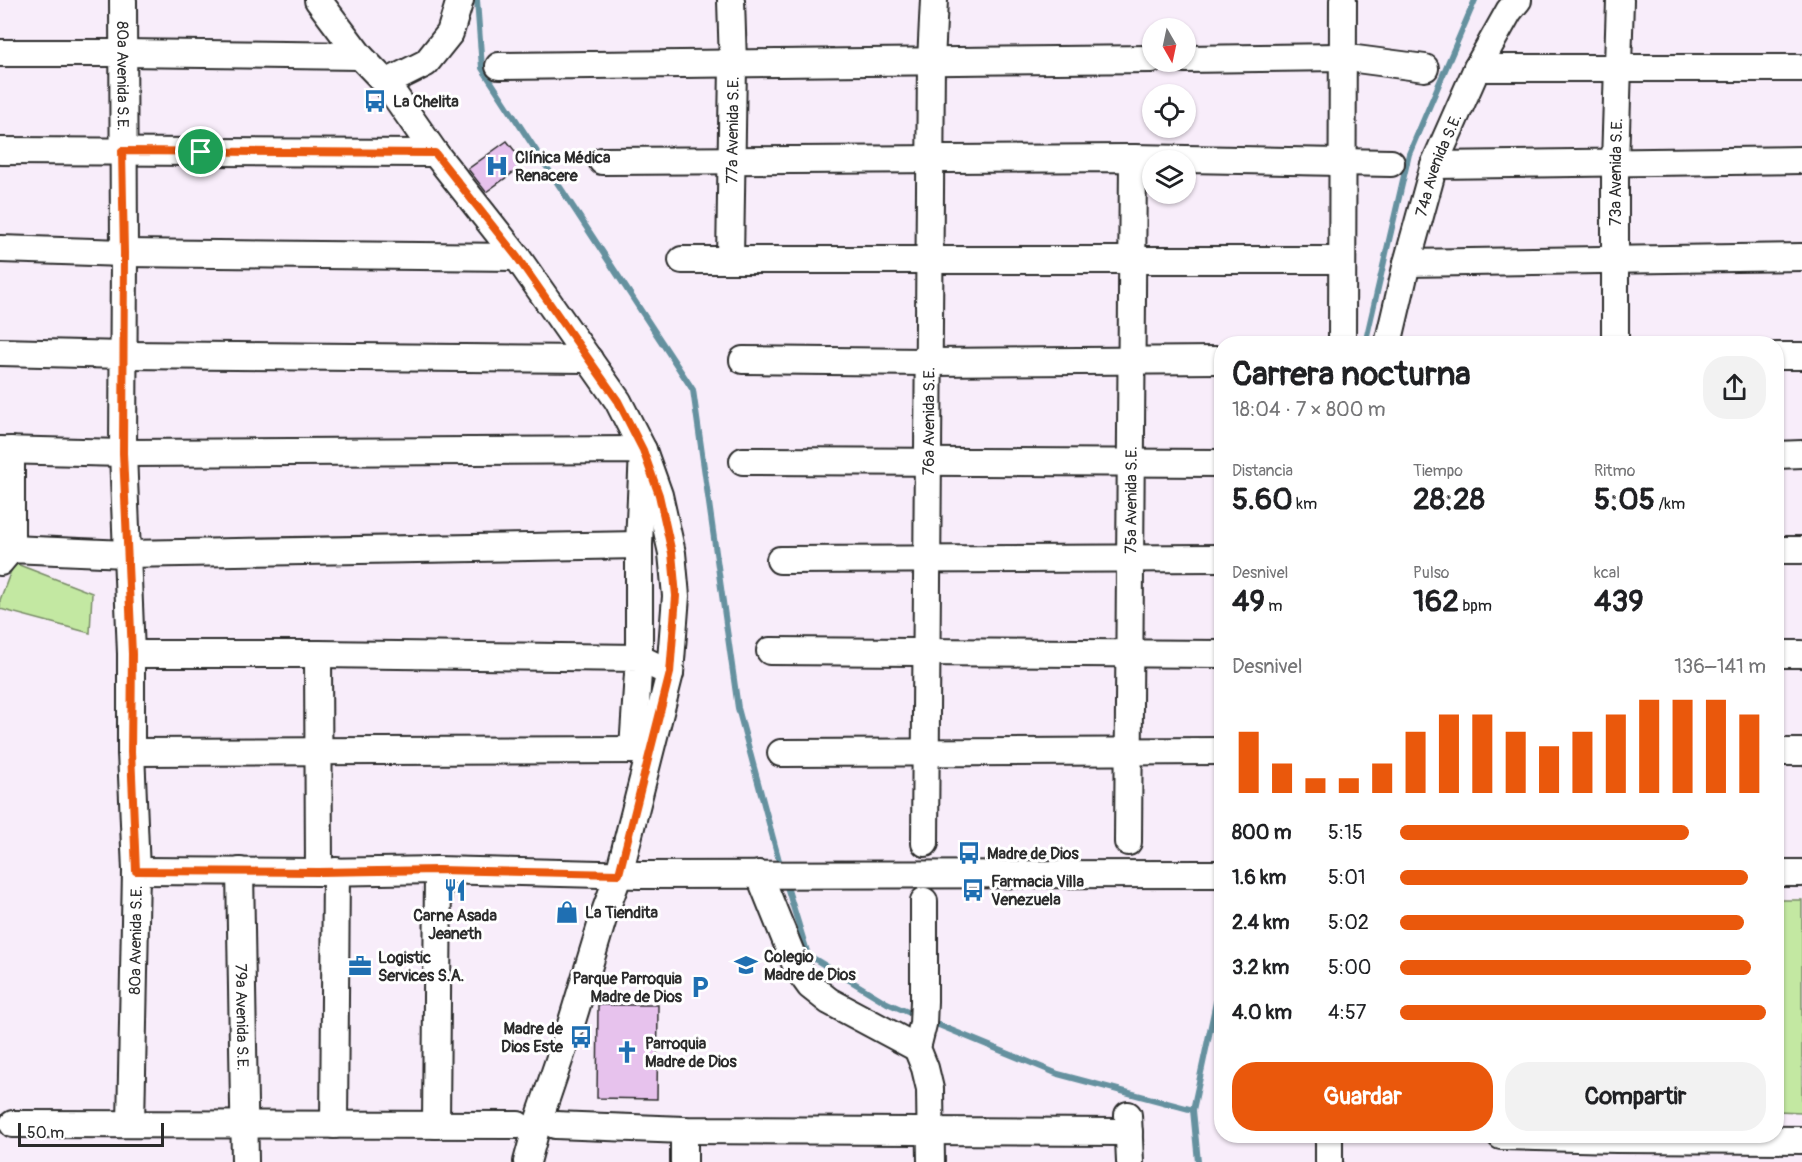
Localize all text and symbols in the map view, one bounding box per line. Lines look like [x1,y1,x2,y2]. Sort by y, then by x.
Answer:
north arrow [1142,18,1196,72]
map controls [1142,18,1196,204]
street label: 80a Avenida S.E. [112,21,133,131]
street label: 77a Avenida S.E. [722,76,744,184]
button: locate [1142,84,1196,138]
bus stop icon: La Chelita [362,88,388,114]
place label: La Chelita [393,92,459,112]
street label: 74a Avenida S.E. [1411,111,1466,219]
street label: 73a Avenida S.E. [1606,118,1627,226]
pin [175,126,226,177]
icon: arrive [184,135,217,168]
place label: Clínica Médica Renacere [515,148,611,186]
button: layers [1142,150,1196,204]
hospital icon: Clínica Médica Renacere [484,153,510,179]
text: Carrera nocturna [1232,354,1471,395]
button: share [1703,356,1766,419]
street label: 76a Avenida S.E. [919,367,940,475]
text: 18:04 · 7 × 800 m [1232,397,1385,422]
street label: 75a Avenida S.E. [1121,446,1142,554]
text: Distancia [1232,461,1293,481]
text: Tiempo [1413,461,1463,481]
text: Ritmo [1594,461,1635,481]
text: 5.60 [1232,481,1293,518]
text: 28:28 [1413,481,1485,518]
text: 5:05 [1594,481,1655,518]
text: km [1293,494,1317,514]
text: /km [1655,494,1685,514]
text: Desnivel [1232,563,1288,583]
text: Pulso [1413,563,1449,583]
text: kcal [1594,563,1620,583]
text: 49 [1232,583,1265,620]
text: 162 [1413,583,1459,620]
text: 439 [1594,583,1644,620]
text: m [1265,596,1283,616]
text: bpm [1459,596,1492,616]
text: Desnivel [1232,654,1302,679]
text: 136–141 m [1674,654,1766,679]
text: 800 m [1232,820,1292,845]
text: 5:15 [1328,820,1363,845]
bus stop icon: Madre de Dios [956,840,982,866]
place label: Madre de Dios [987,844,1079,864]
text: 1.6 km [1232,865,1286,890]
text: 5:01 [1328,865,1366,890]
place label: Farmacia Villa Venezuela [991,872,1084,910]
restaurant icon: Carne Asada Jeaneth [442,877,468,903]
bus stop icon: Farmacia Villa Venezuela [960,877,986,903]
street label: 80a Avenida S.E. [125,885,147,995]
shop icon: La Tiendita [554,899,580,925]
place label: La Tiendita [585,903,658,923]
place label: Carne Asada Jeaneth [413,906,497,944]
text: 2.4 km [1232,910,1290,935]
text: 5:02 [1328,910,1369,935]
place label: Colegio Madre de Dios [764,947,856,985]
place label: Logistic Services S.A. [378,948,464,986]
school or university icon: Colegio Madre de Dios [733,952,759,978]
office icon: Logistic Services S.A. [347,953,373,979]
text: 3.2 km [1232,955,1289,980]
text: 5:00 [1328,955,1372,980]
street label: 79a Avenida S.E. [231,963,252,1071]
place label: Parque Parroquia Madre de Dios [573,969,683,1007]
parking icon: Parque Parroquia Madre de Dios [687,974,713,1000]
text: 4.0 km [1232,1000,1292,1025]
text: 4:57 [1328,1000,1366,1025]
place label: Madre de Dios Este [501,1019,564,1057]
bus stop icon: Madre de Dios Este [568,1024,594,1050]
place label: Parroquia Madre de Dios [645,1034,737,1072]
church icon: Parroquia Madre de Dios [614,1039,640,1065]
button: Guardar [1232,1062,1493,1131]
button: Compartir [1505,1062,1766,1131]
scale bar [18,1120,164,1148]
text: 50 m [27,1123,64,1143]

